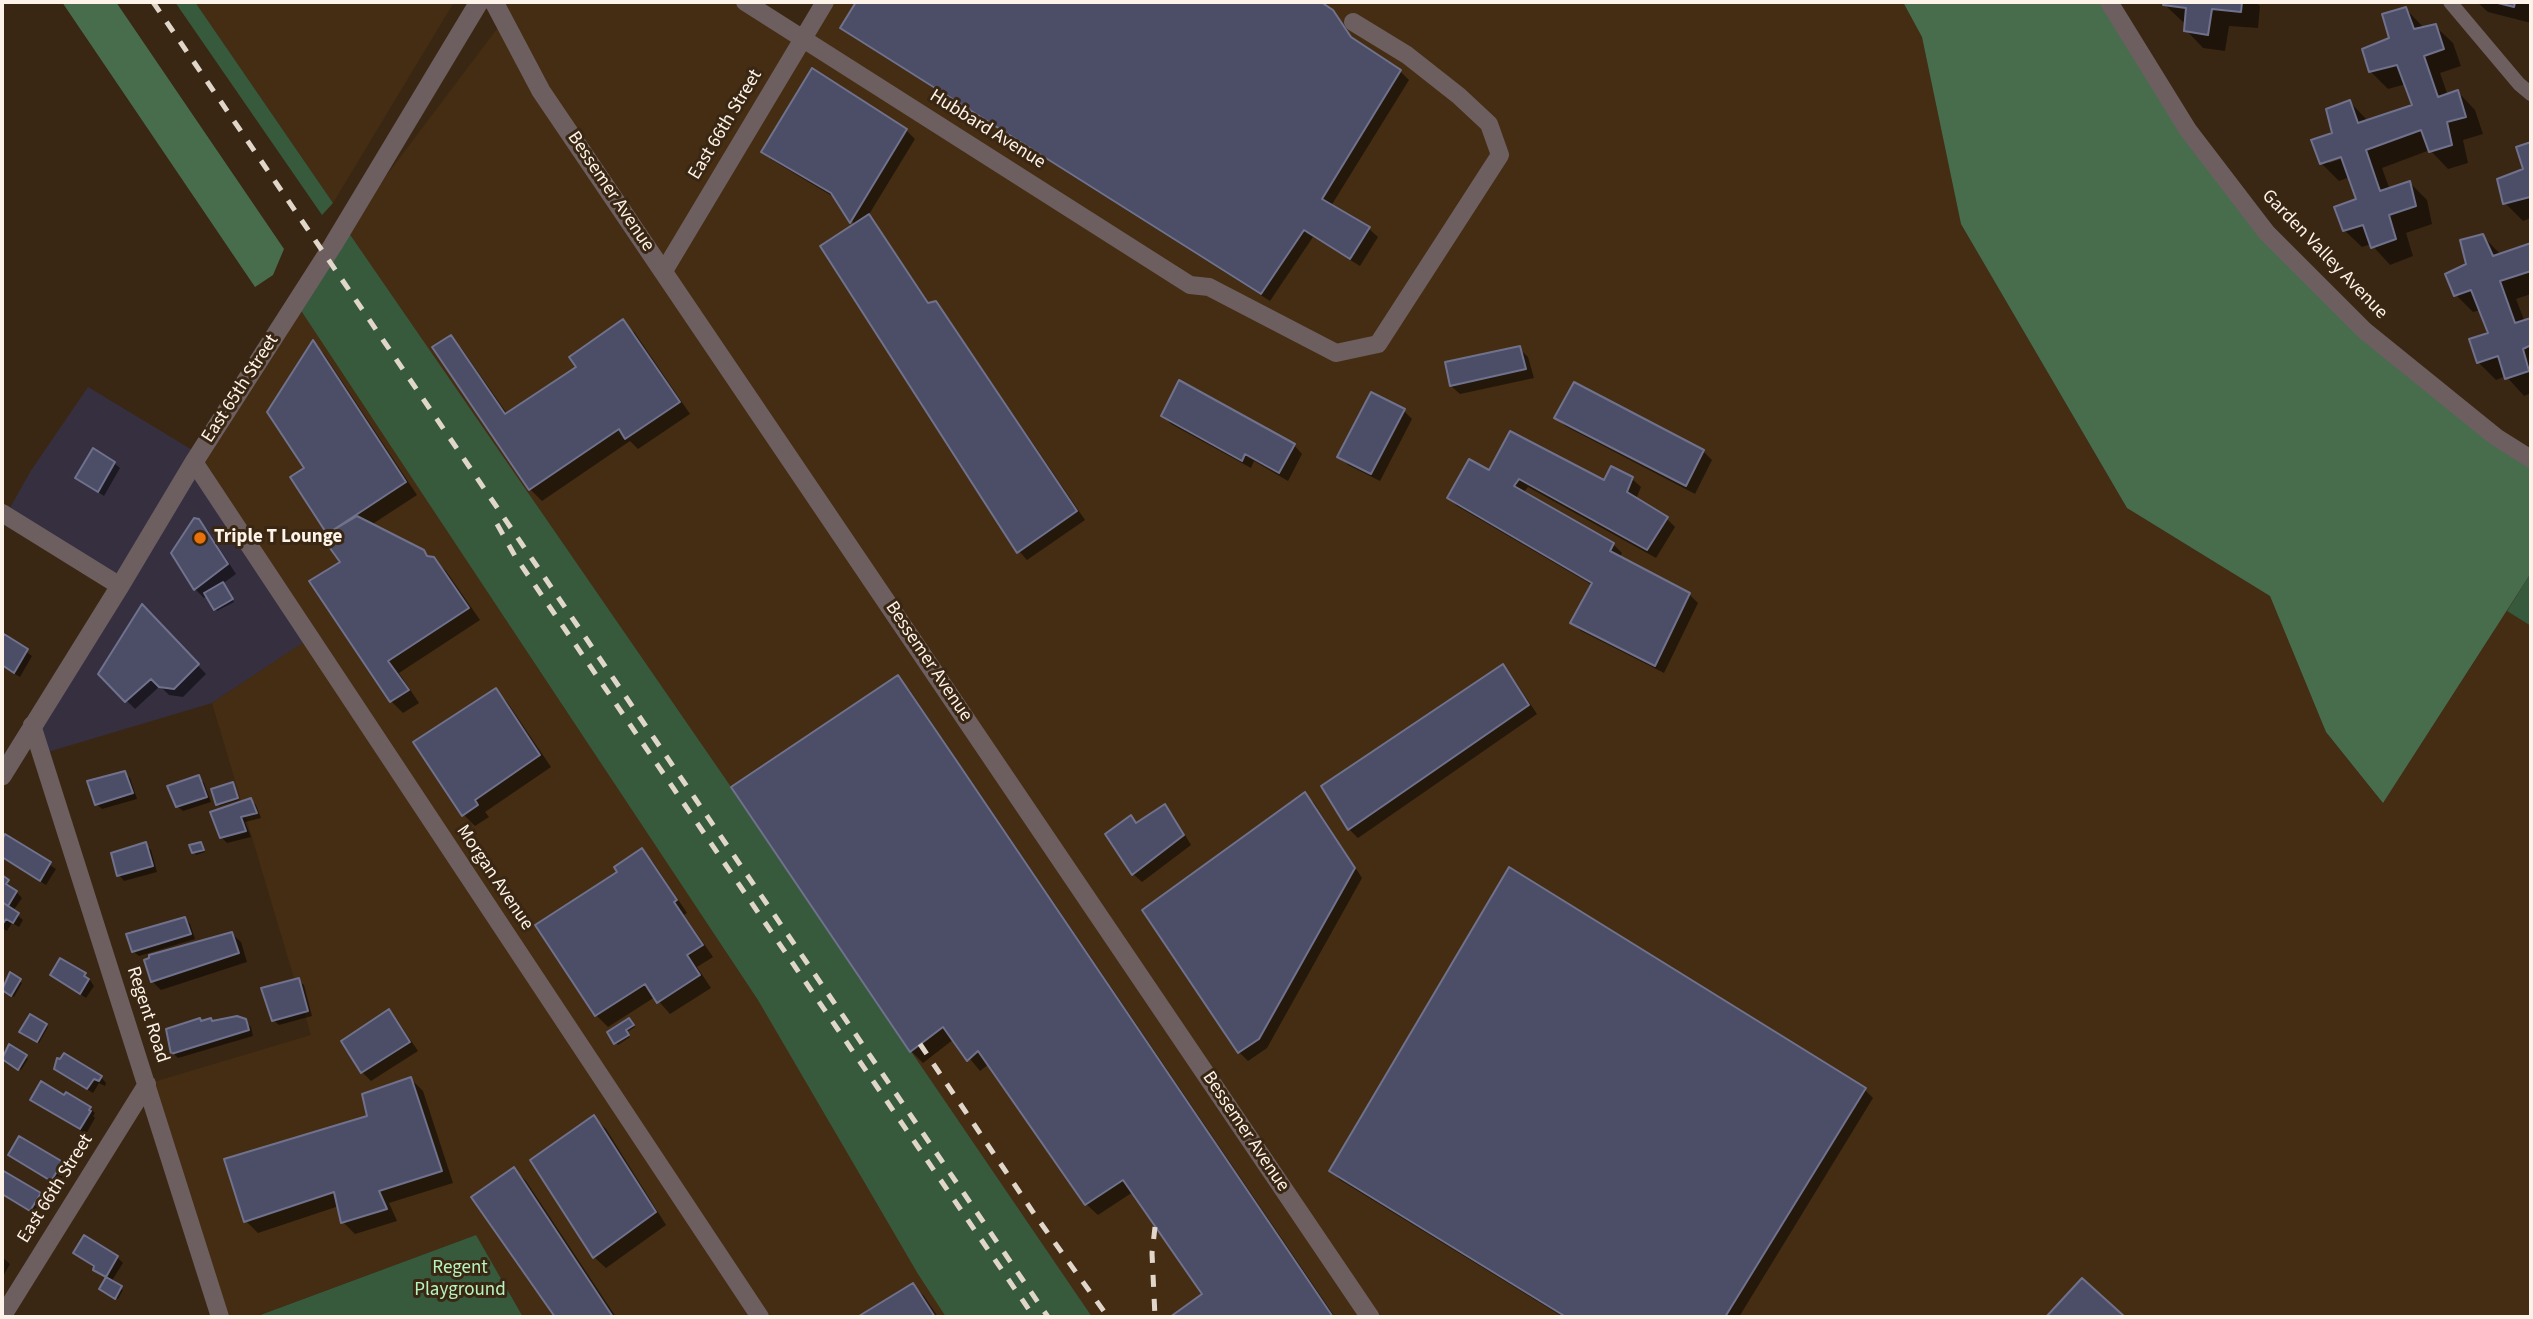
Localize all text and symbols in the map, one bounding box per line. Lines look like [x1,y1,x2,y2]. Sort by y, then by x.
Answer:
street label: East 66th Street [684,66,768,184]
street label: Hubbard Avenue [925,85,1049,175]
street label: Bessemer Avenue [561,128,659,256]
street label: Garden Valley Avenue [2256,185,2392,325]
street label: East 65th Street [198,331,284,447]
place label: Triple T Lounge [214,527,342,549]
marker: Triple T Lounge [192,530,208,546]
street label: Bessemer Avenue [879,598,977,726]
street label: Morgan Avenue [450,821,538,935]
street label: Regent Road [121,964,173,1066]
street label: Bessemer Avenue [1196,1068,1294,1196]
street label: East 66th Street [13,1130,99,1248]
park label: Regent Playground [414,1258,506,1302]

